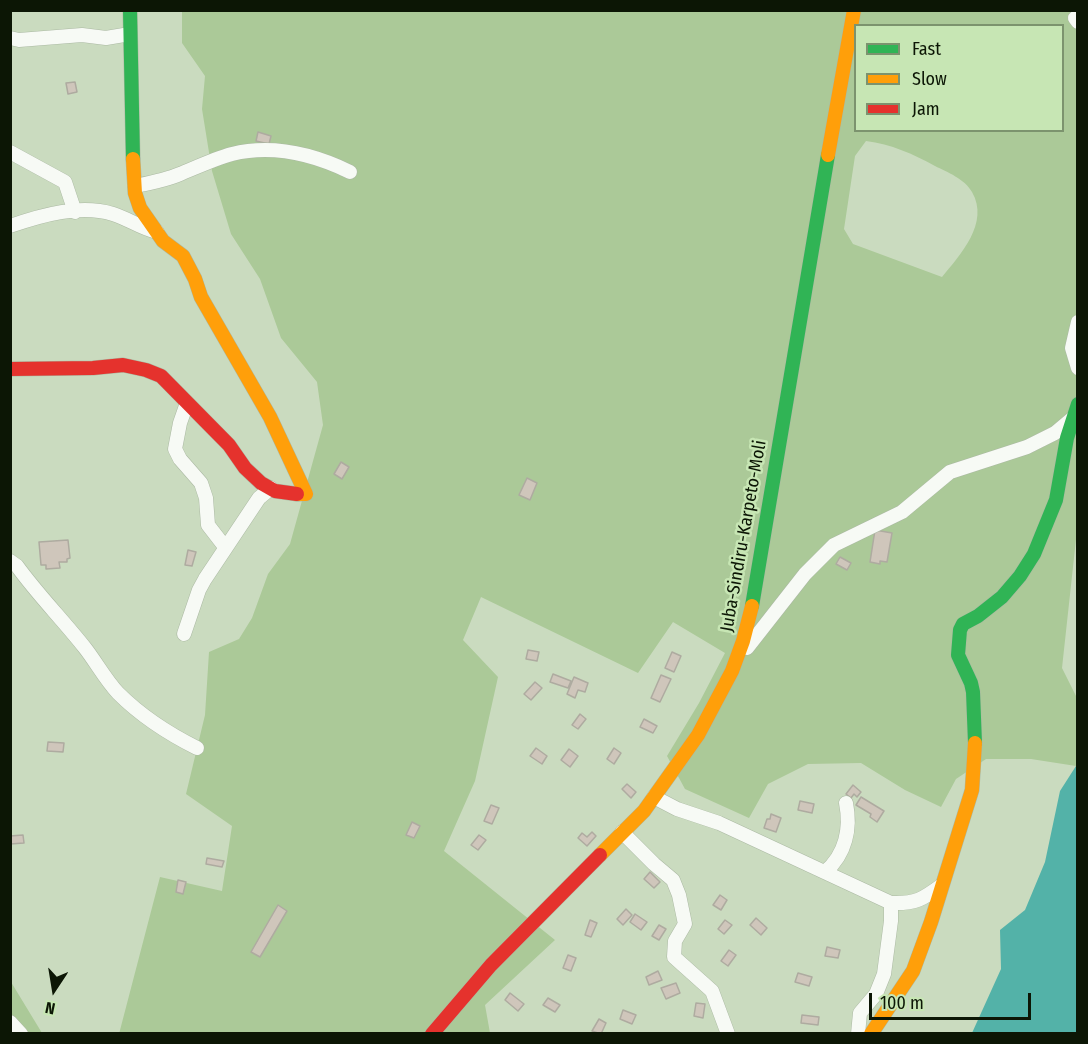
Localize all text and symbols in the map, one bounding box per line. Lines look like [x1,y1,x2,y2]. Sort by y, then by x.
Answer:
legend [854,24,1064,132]
text: Fast [912,38,941,60]
text: Slow [912,68,947,90]
text: Jam [912,98,940,120]
street label: Juba-Sindiru-Karpeto-Moli [717,439,771,633]
north arrow [24,960,84,1020]
scale bar [872,981,1034,1019]
text: 100 m [880,992,924,1014]
text: N [43,998,57,1018]

